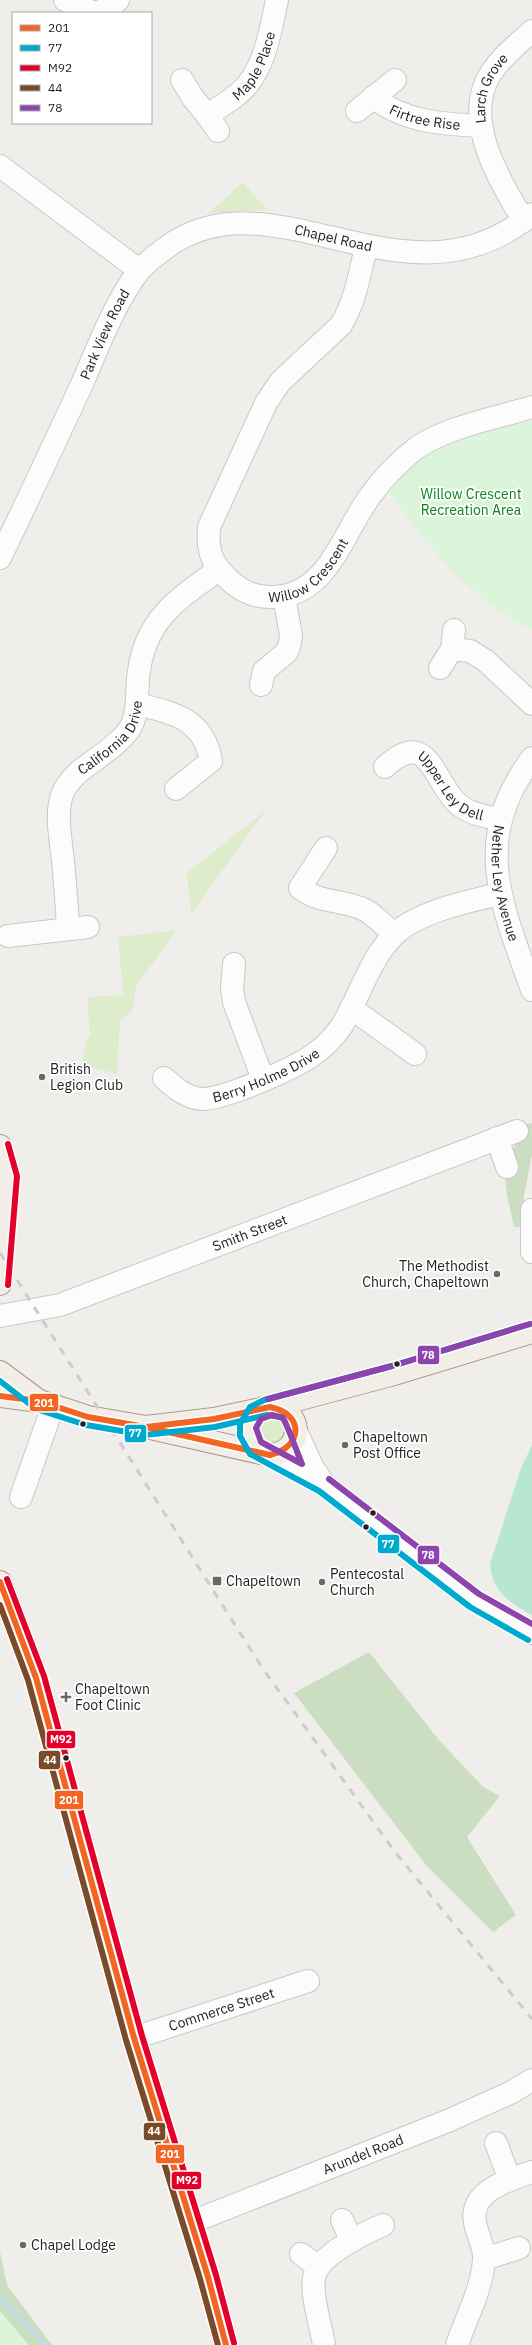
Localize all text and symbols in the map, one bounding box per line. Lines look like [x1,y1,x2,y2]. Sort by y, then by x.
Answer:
legend [12,12,152,124]
text: 201 [48,20,70,35]
street label: Maple Place [228,29,279,104]
text: 77 [48,40,62,55]
street label: Larch Grove [471,49,512,124]
text: M92 [48,60,72,75]
text: 44 [48,80,62,95]
text: 78 [48,100,62,115]
street label: Firtree Rise [387,100,461,134]
street label: Chapel Road [293,220,374,255]
street label: Park View Road [76,286,134,382]
park label: Willow Crescent Recreation Area [420,485,522,519]
street label: Willow Crescent [268,535,352,606]
street label: California Drive [74,699,146,779]
street label: Upper Ley Dell [414,747,485,824]
street label: Nether Ley Avenue [488,823,523,944]
street label: Berry Holme Drive [211,1044,323,1106]
place label: British Legion Club [50,1060,123,1094]
marker: British Legion Club [37,1072,47,1082]
street label: Smith Street [210,1210,290,1255]
place label: The Methodist Church, Chapeltown [362,1257,489,1291]
marker: The Methodist Church, Chapeltown [492,1269,502,1279]
line badge: 78 [417,1345,440,1365]
text: 78 [421,1348,435,1362]
unlabelled marker [392,1359,402,1369]
line badge: 201 [29,1393,59,1412]
text: 201 [34,1396,54,1410]
unlabelled marker [78,1419,88,1429]
line badge: 77 [124,1424,147,1443]
text: 77 [128,1426,142,1440]
place label: Chapeltown Post Office [353,1428,428,1462]
marker: Chapeltown Post Office [340,1440,350,1450]
unlabelled marker [368,1508,378,1518]
unlabelled marker [361,1522,371,1532]
line badge: 77 [377,1534,400,1554]
text: 77 [381,1537,395,1551]
line badge: 78 [417,1545,440,1565]
text: 78 [421,1548,435,1562]
place label: Pentecostal Church [330,1565,404,1599]
place label: Chapeltown [226,1572,301,1590]
marker: Chapeltown [211,1575,223,1587]
marker: Pentecostal Church [317,1577,327,1587]
place label: Chapeltown Foot Clinic [75,1680,150,1714]
marker: Chapeltown Foot Clinic [60,1691,72,1703]
line badge: M92 [46,1730,76,1749]
text: M92 [50,1732,72,1746]
line badge: 44 [38,1750,61,1770]
text: 44 [43,1753,57,1767]
unlabelled marker [61,1753,71,1763]
line badge: 201 [54,1790,84,1810]
text: 201 [59,1793,79,1807]
street label: Commerce Street [166,1984,277,2035]
line badge: 44 [143,2122,166,2141]
text: 44 [147,2124,161,2138]
street label: Arundel Road [320,2130,406,2178]
line badge: 201 [155,2144,185,2164]
text: 201 [160,2147,180,2161]
line badge: M92 [171,2171,202,2190]
text: M92 [176,2173,198,2187]
place label: Chapel Lodge [31,2236,116,2254]
marker: Chapel Lodge [18,2240,28,2250]

